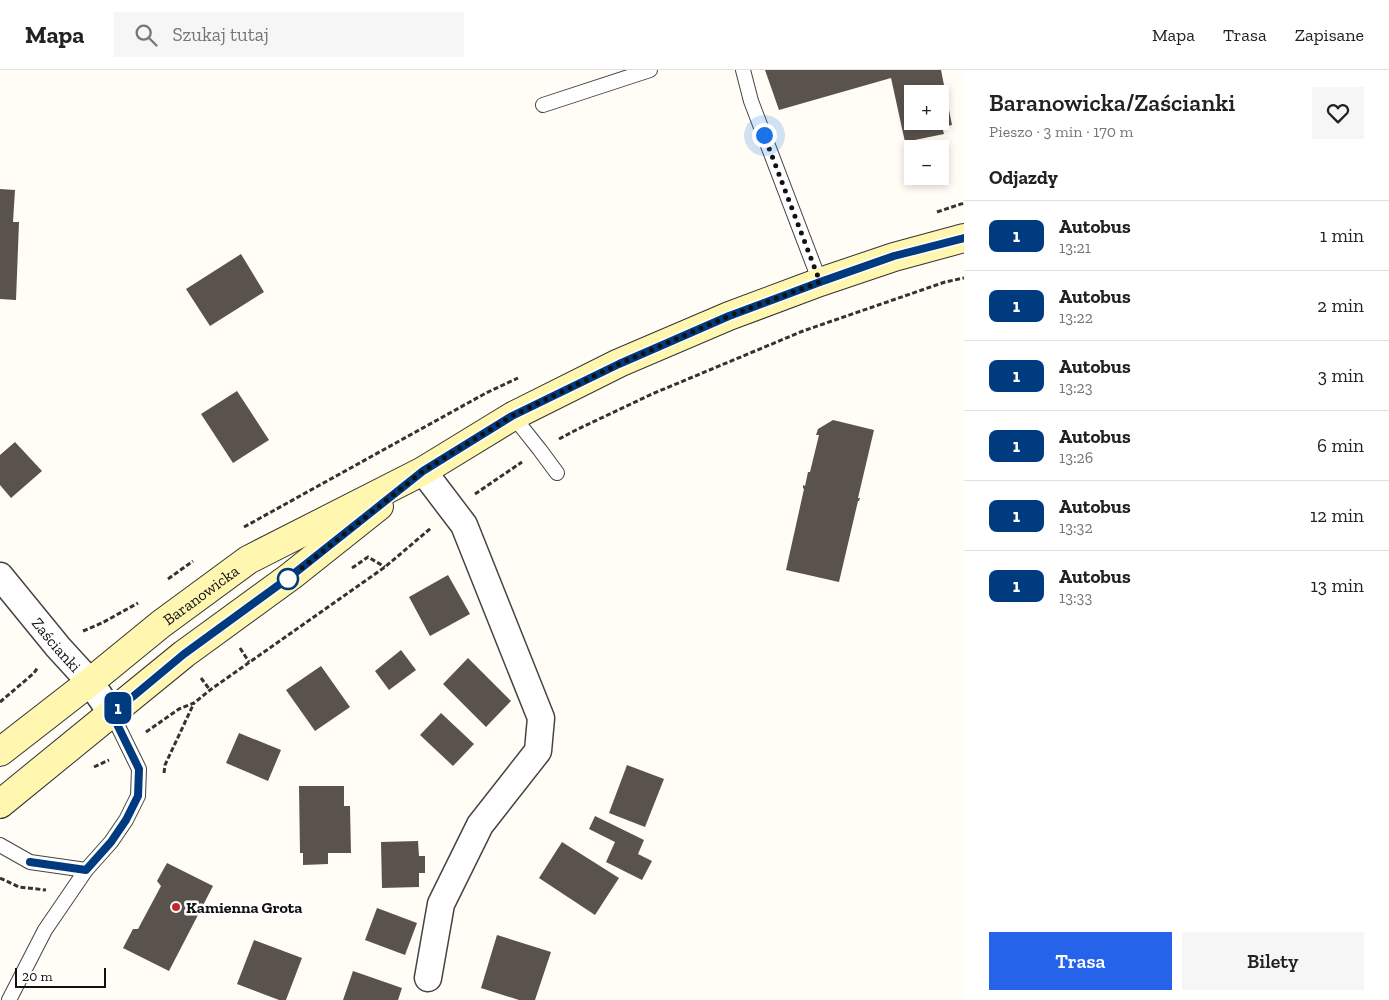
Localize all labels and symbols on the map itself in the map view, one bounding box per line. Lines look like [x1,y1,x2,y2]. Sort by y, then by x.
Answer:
your location [752,123,777,148]
street label: Baranowicka [159,561,243,629]
unlabelled marker [277,568,299,590]
street label: Zaścianki [28,614,86,676]
line badge: 1 [102,692,134,724]
place label: Kamienna Grota [186,898,302,917]
marker: Kamienna Grota [170,901,182,913]
scale bar [15,965,106,988]

